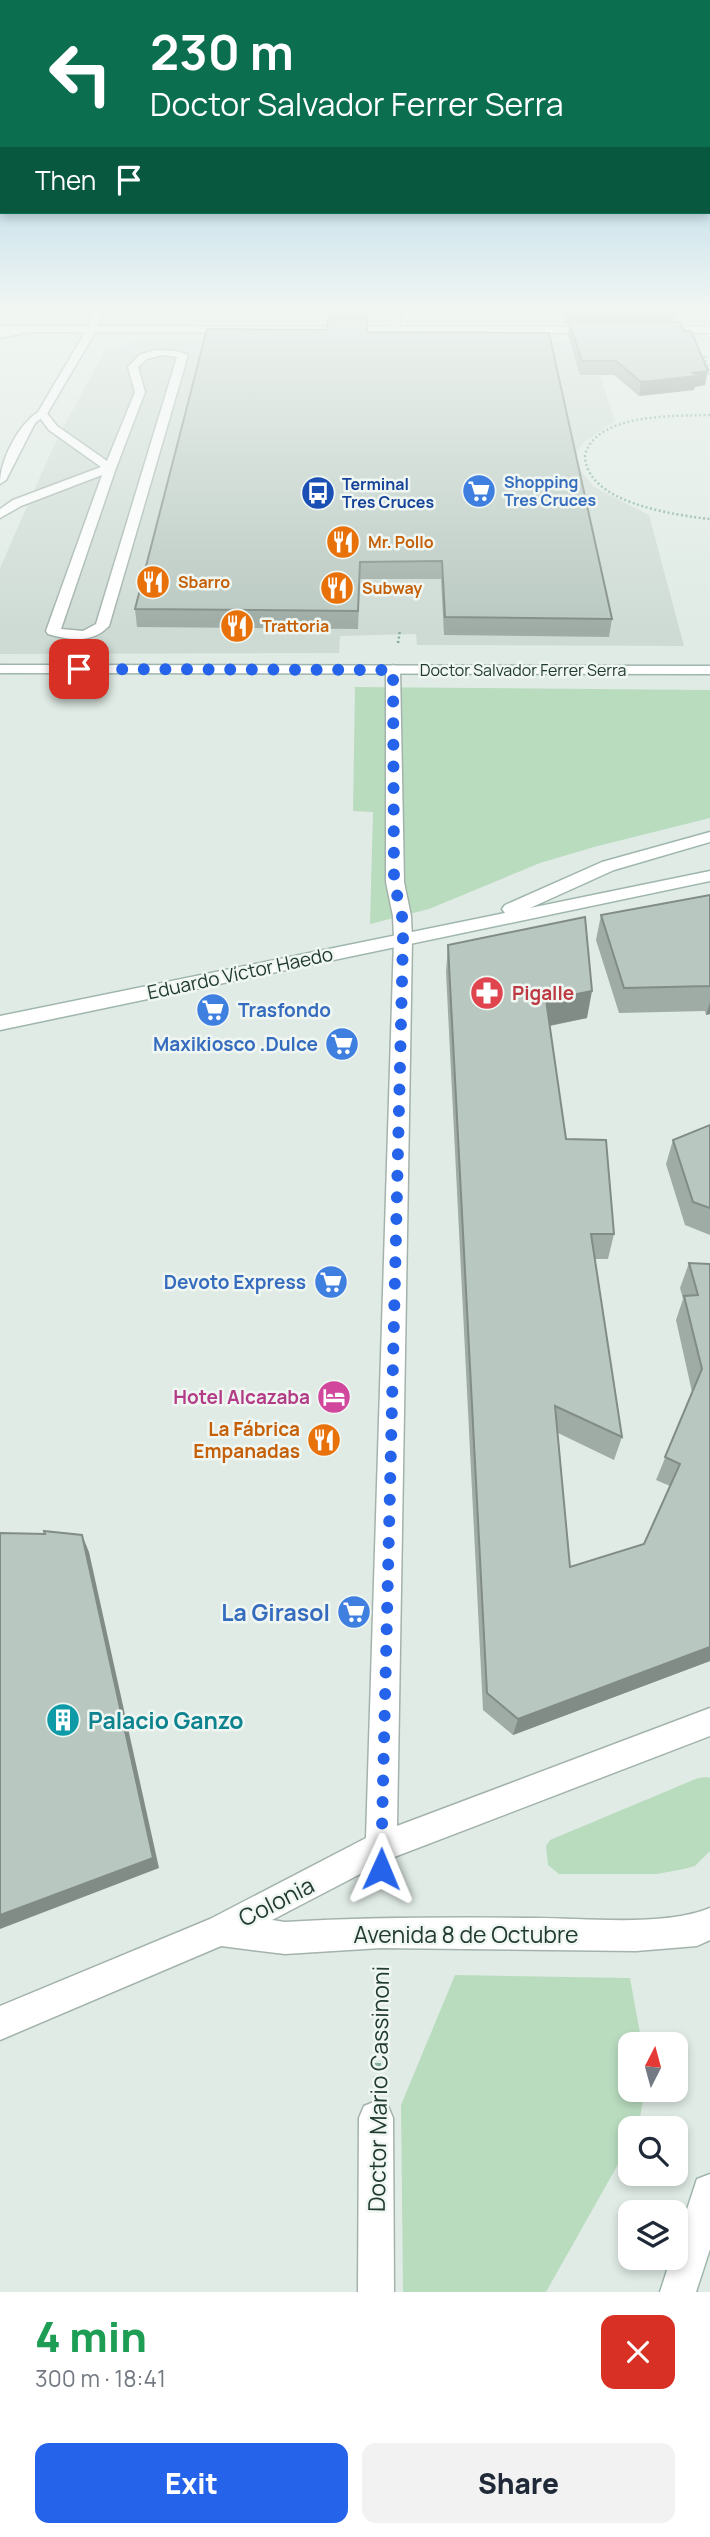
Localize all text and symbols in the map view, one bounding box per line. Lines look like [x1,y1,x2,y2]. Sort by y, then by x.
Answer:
text: 230 m [150,18,294,85]
icon: left [35,28,126,119]
text: Doctor Salvador Ferrer Serra [150,82,563,126]
icon: arrive [110,161,148,199]
text: Then [35,162,96,198]
place label: Shopping Tres Cruces [504,471,596,511]
supermarket icon: Shopping Tres Cruces [460,472,498,510]
place label: Terminal Tres Cruces [342,473,434,513]
bus stop icon: Terminal Tres Cruces [299,474,337,512]
restaurant icon: Mr. Pollo [324,523,362,561]
place label: Mr. Pollo [368,531,434,553]
restaurant icon: Sbarro [134,563,172,601]
restaurant icon: Subway [318,569,356,607]
place label: Sbarro [178,571,230,593]
place label: Subway [362,577,422,599]
restaurant icon: Trattoria [218,607,256,645]
place label: Trattoria [262,615,329,637]
pin [49,639,109,699]
icon: arrive [60,650,98,688]
street label: Doctor Salvador Ferrer Serra [420,659,626,681]
street label: Eduardo Víctor Haedo [145,941,335,1005]
pharmacy icon: Pigalle [468,974,506,1012]
place label: Pigalle [512,980,574,1006]
supermarket icon: Trasfondo [194,991,232,1029]
place label: Trasfondo [238,997,331,1023]
supermarket icon: Maxikiosco .Dulce [323,1025,361,1063]
place label: Maxikiosco .Dulce [153,1031,318,1057]
supermarket icon: Devoto Express [312,1263,350,1301]
place label: Devoto Express [164,1269,306,1295]
hotel icon: Hotel Alcazaba [315,1378,353,1416]
place label: Hotel Alcazaba [173,1384,310,1410]
place label: La Fábrica Empanadas [193,1416,300,1464]
restaurant icon: La Fábrica Empanadas [305,1421,343,1459]
supermarket icon: La Girasol [335,1593,373,1631]
place label: La Girasol [221,1596,330,1628]
building icon: Palacio Ganzo [44,1701,82,1739]
place label: Palacio Ganzo [88,1704,244,1736]
position arrow [344,1832,418,1906]
street label: Colonia [233,1868,319,1934]
street label: Avenida 8 de Octubre [354,1918,579,1950]
street label: Doctor Mario Cassinoni [360,1966,396,2212]
north arrow [618,2032,688,2102]
map controls [618,2032,688,2270]
button: search [618,2116,688,2186]
button: layers [618,2200,688,2270]
text: 4 min [35,2307,147,2365]
button: close [601,2315,675,2389]
text: 300 m · 18:41 [35,2362,166,2394]
button: Exit [35,2443,348,2523]
button: Share [362,2443,675,2523]

